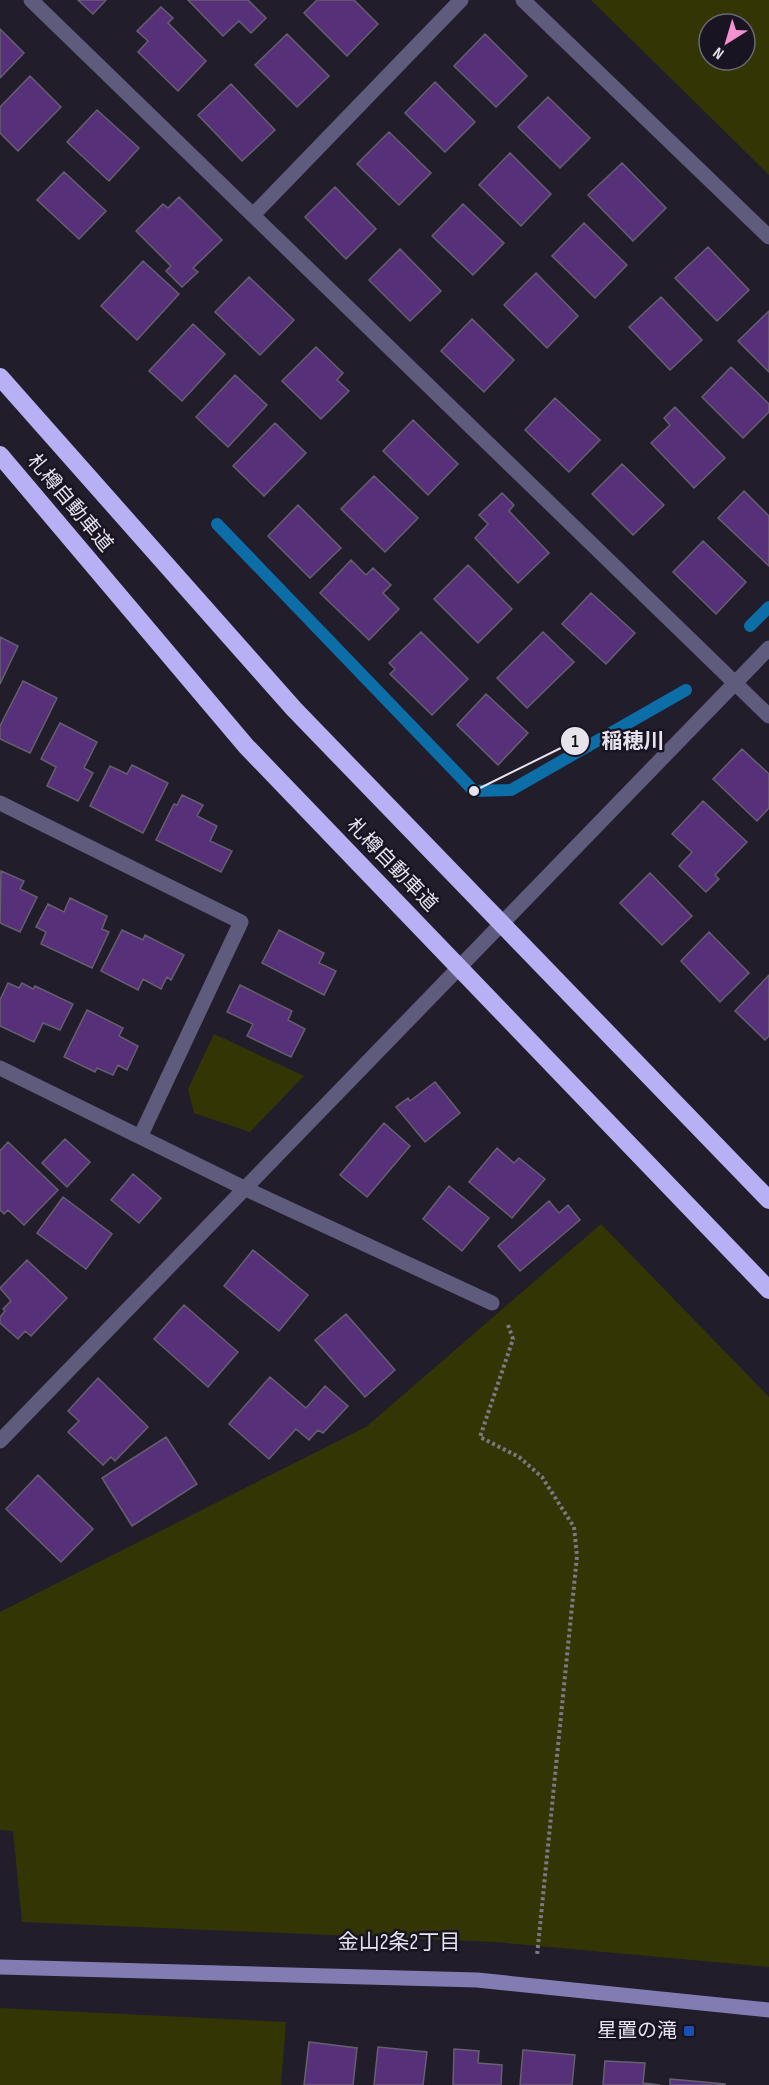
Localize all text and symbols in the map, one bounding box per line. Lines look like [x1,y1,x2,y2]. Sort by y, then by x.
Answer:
north arrow [697,12,757,72]
text: N [710,43,728,63]
street label: 札樽自動車道 [22,449,118,557]
callout: 稲穂川 [560,722,677,761]
text: 稲穂川 [602,729,665,754]
text: 1 [571,731,579,752]
street label: 札樽自動車道 [342,814,442,916]
district label: 金山2条2丁目 [338,1930,460,1955]
place label: 星置の滝 [597,2019,677,2043]
marker: 星置の滝 [682,2024,696,2038]

